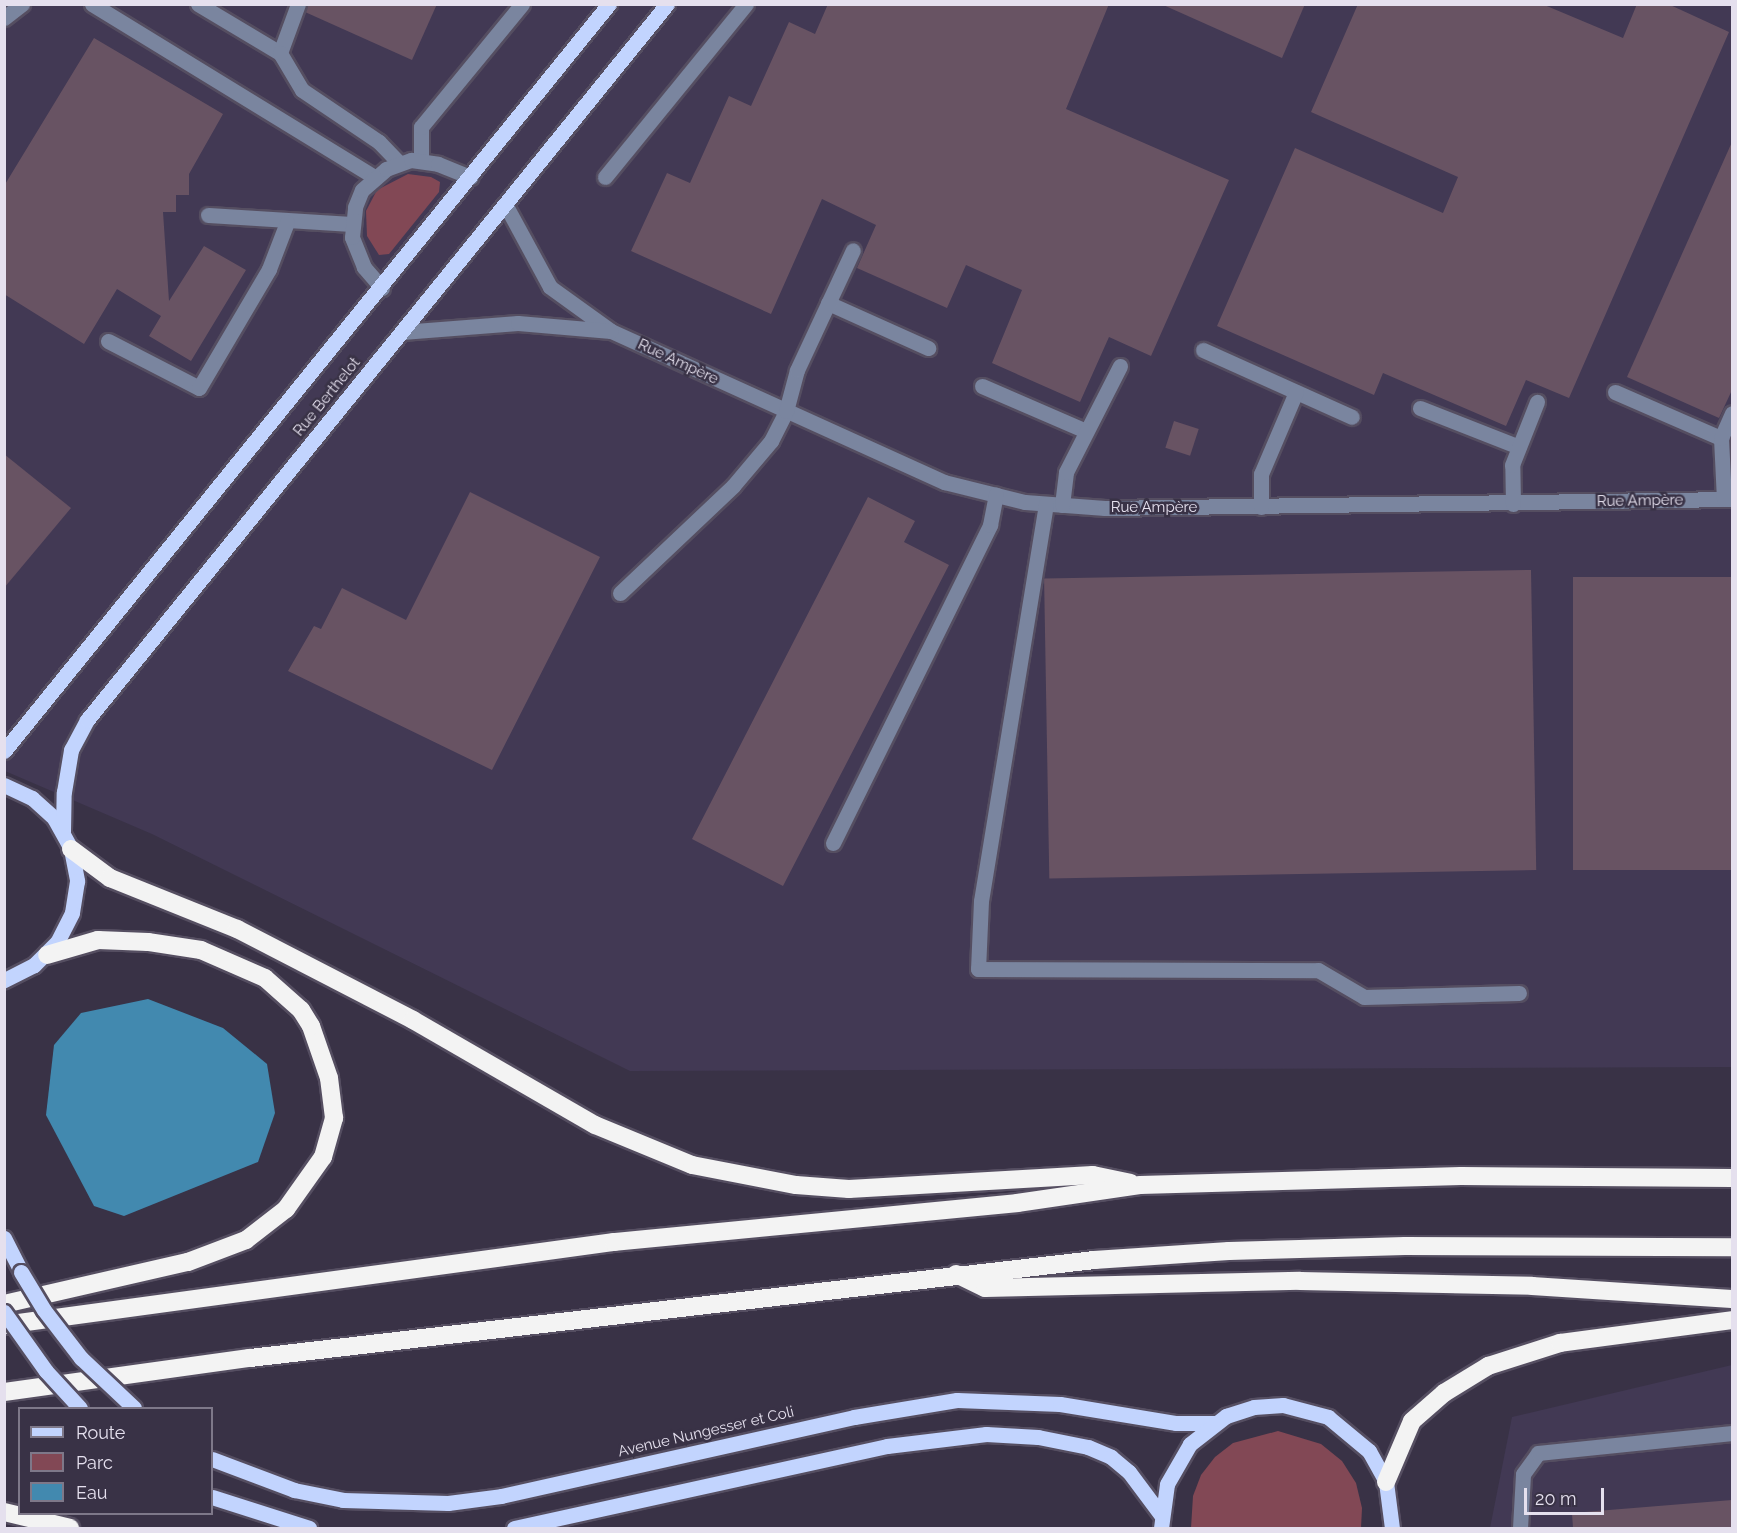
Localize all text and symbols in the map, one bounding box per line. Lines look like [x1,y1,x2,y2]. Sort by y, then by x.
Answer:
street label: Rue Ampère [635,335,721,389]
street label: Rue Berthelot [290,354,364,440]
street label: Rue Ampère [1596,491,1684,511]
street label: Rue Ampère [1110,499,1198,517]
street label: Avenue Nungesser et Coli [616,1403,796,1461]
legend [18,1407,213,1515]
text: Route [76,1422,125,1443]
text: Parc [76,1452,113,1473]
scale bar [1527,1476,1606,1514]
text: Eau [76,1482,107,1503]
text: 20 m [1535,1488,1577,1509]

